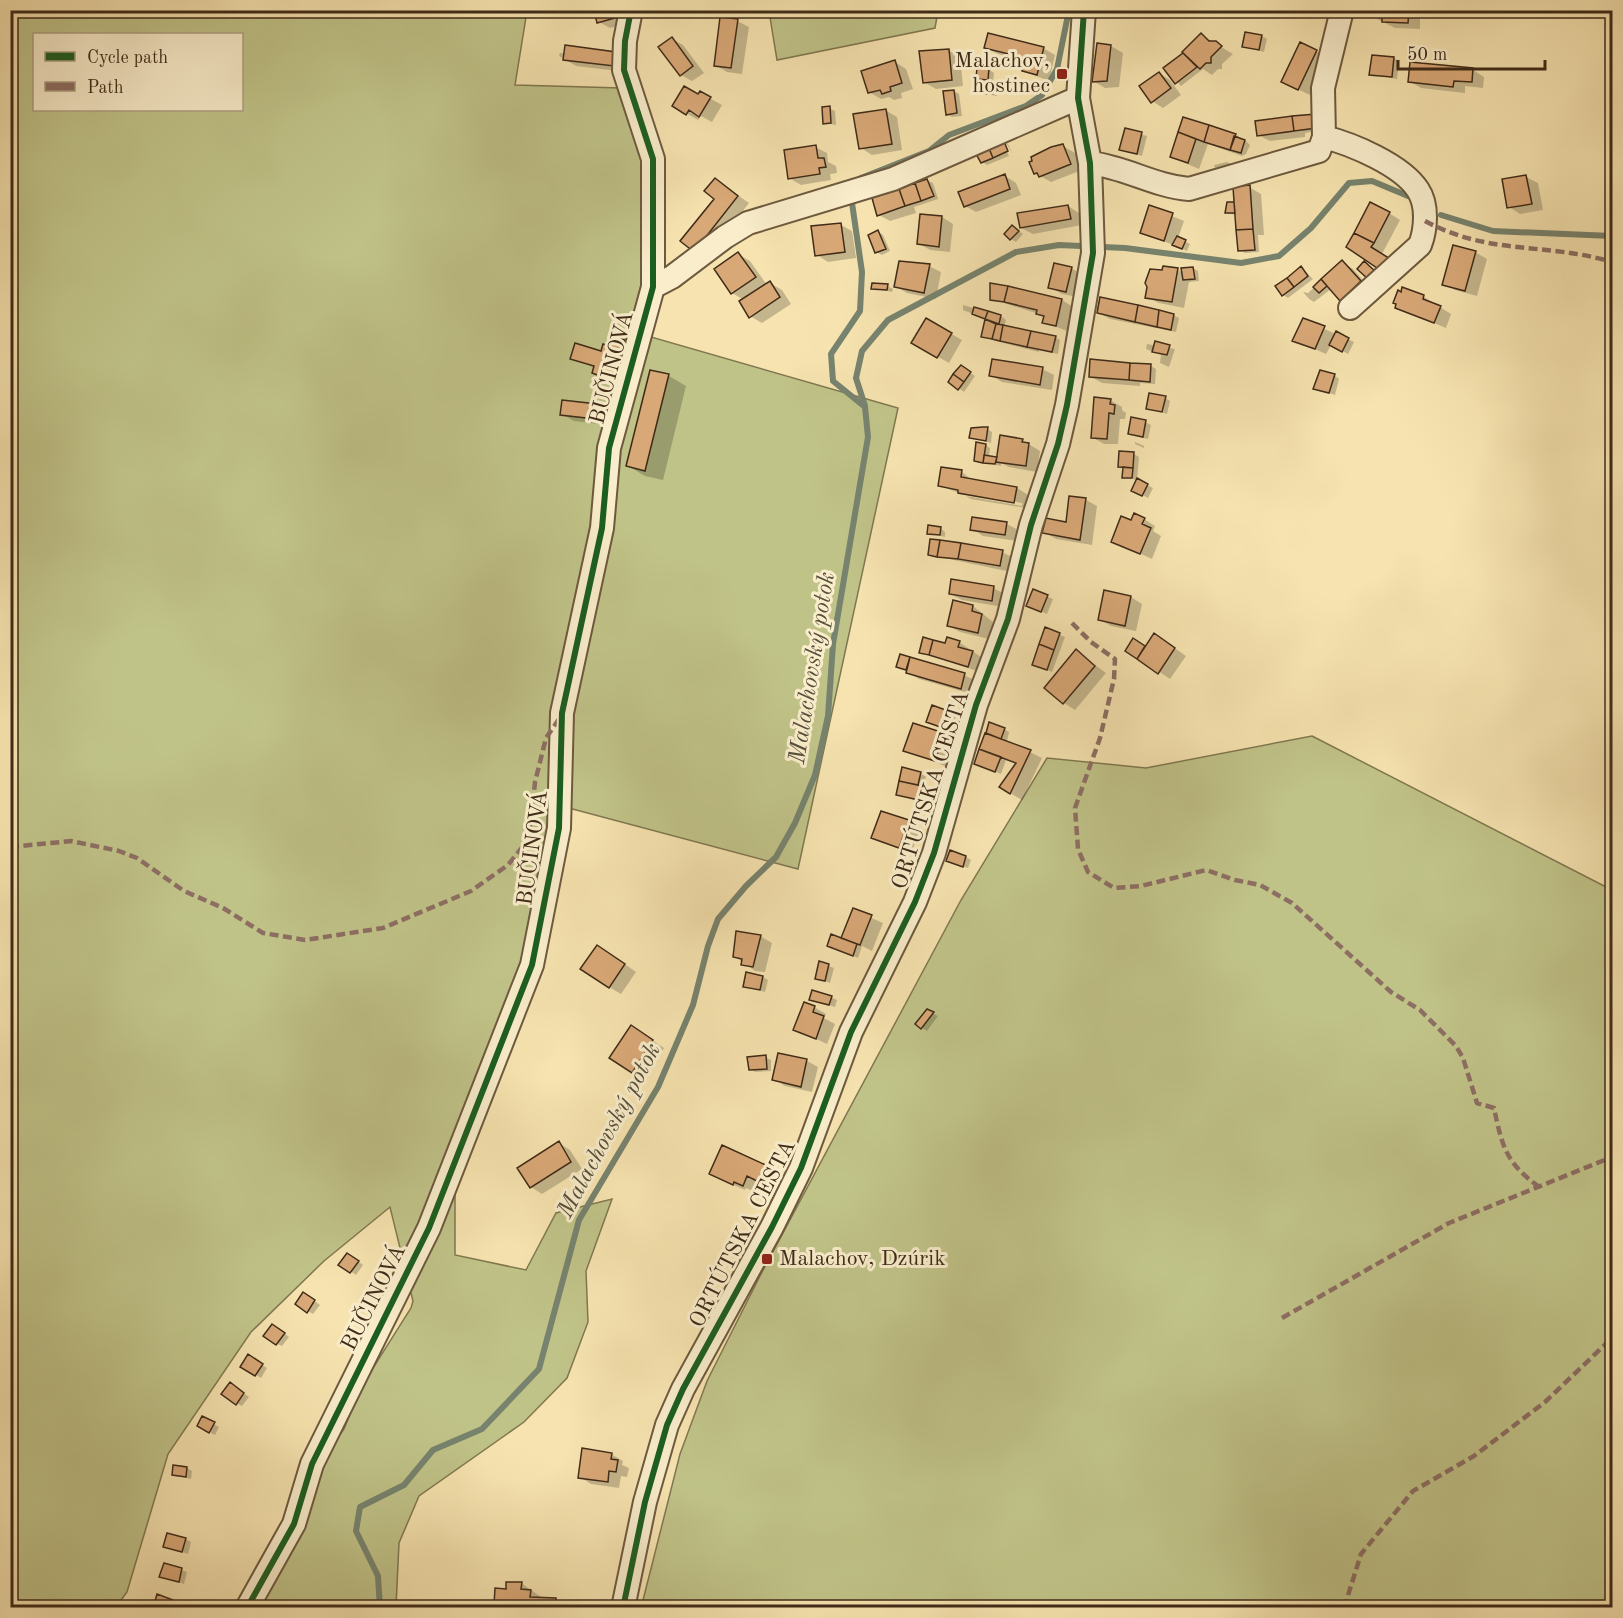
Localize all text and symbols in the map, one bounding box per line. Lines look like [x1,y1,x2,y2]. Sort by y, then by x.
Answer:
legend [33,33,243,111]
scale bar [1398,33,1545,71]
text: 50 m [1407,46,1447,64]
text: Cycle path [87,49,168,67]
place label: Malachov, hostinec [955,50,1050,97]
marker: Malachov, hostinec [1055,67,1069,81]
text: Path [87,79,124,97]
street label: BUČINOVÁ [583,308,638,427]
water label: Malachovský potok [786,570,840,767]
street label: ORTÚTSKA CESTA [885,687,974,892]
street label: BUČINOVÁ [511,789,552,907]
water label: Malachovský potok [553,1040,666,1223]
street label: ORTÚTSKA CESTA [683,1135,800,1331]
street label: BUČINOVÁ [335,1240,410,1355]
place label: Malachov, Dzúrik [779,1248,946,1270]
marker: Malachov, Dzúrik [760,1252,774,1266]

